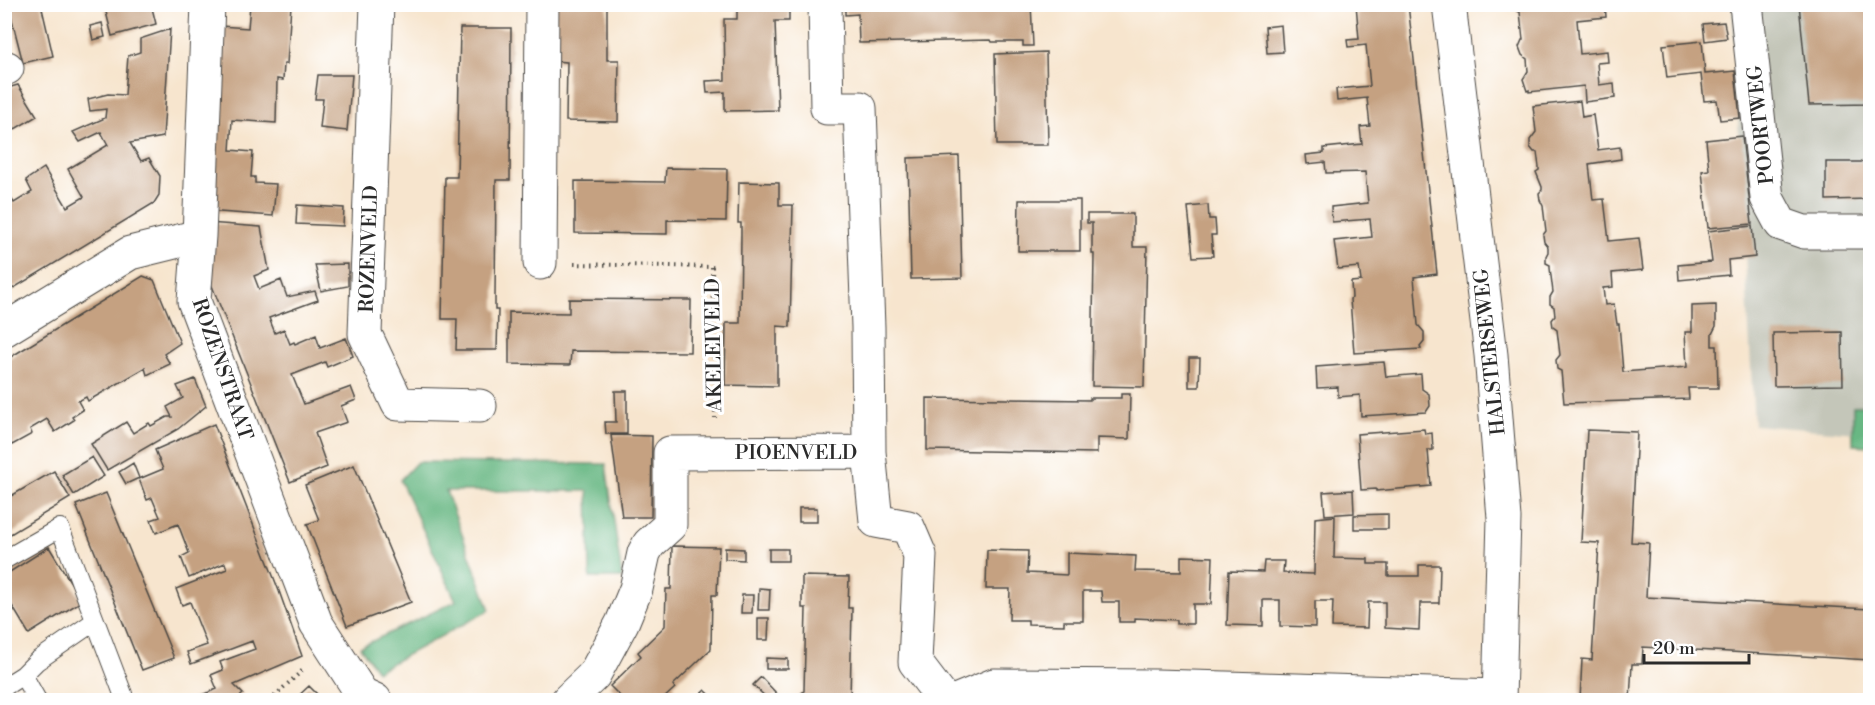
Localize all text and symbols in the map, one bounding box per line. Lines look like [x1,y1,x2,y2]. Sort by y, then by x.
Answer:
street label: POORTWEG [1743,64,1780,186]
street label: ROZENVELD [355,185,384,313]
street label: HALSTERSEWEG [1469,267,1512,436]
street label: AKELEIVELD [701,278,728,413]
street label: ROZENSTRAAT [186,295,258,444]
street label: PIOENVELD [735,441,857,466]
scale bar [1644,627,1749,665]
text: 20 m [1653,637,1695,660]

